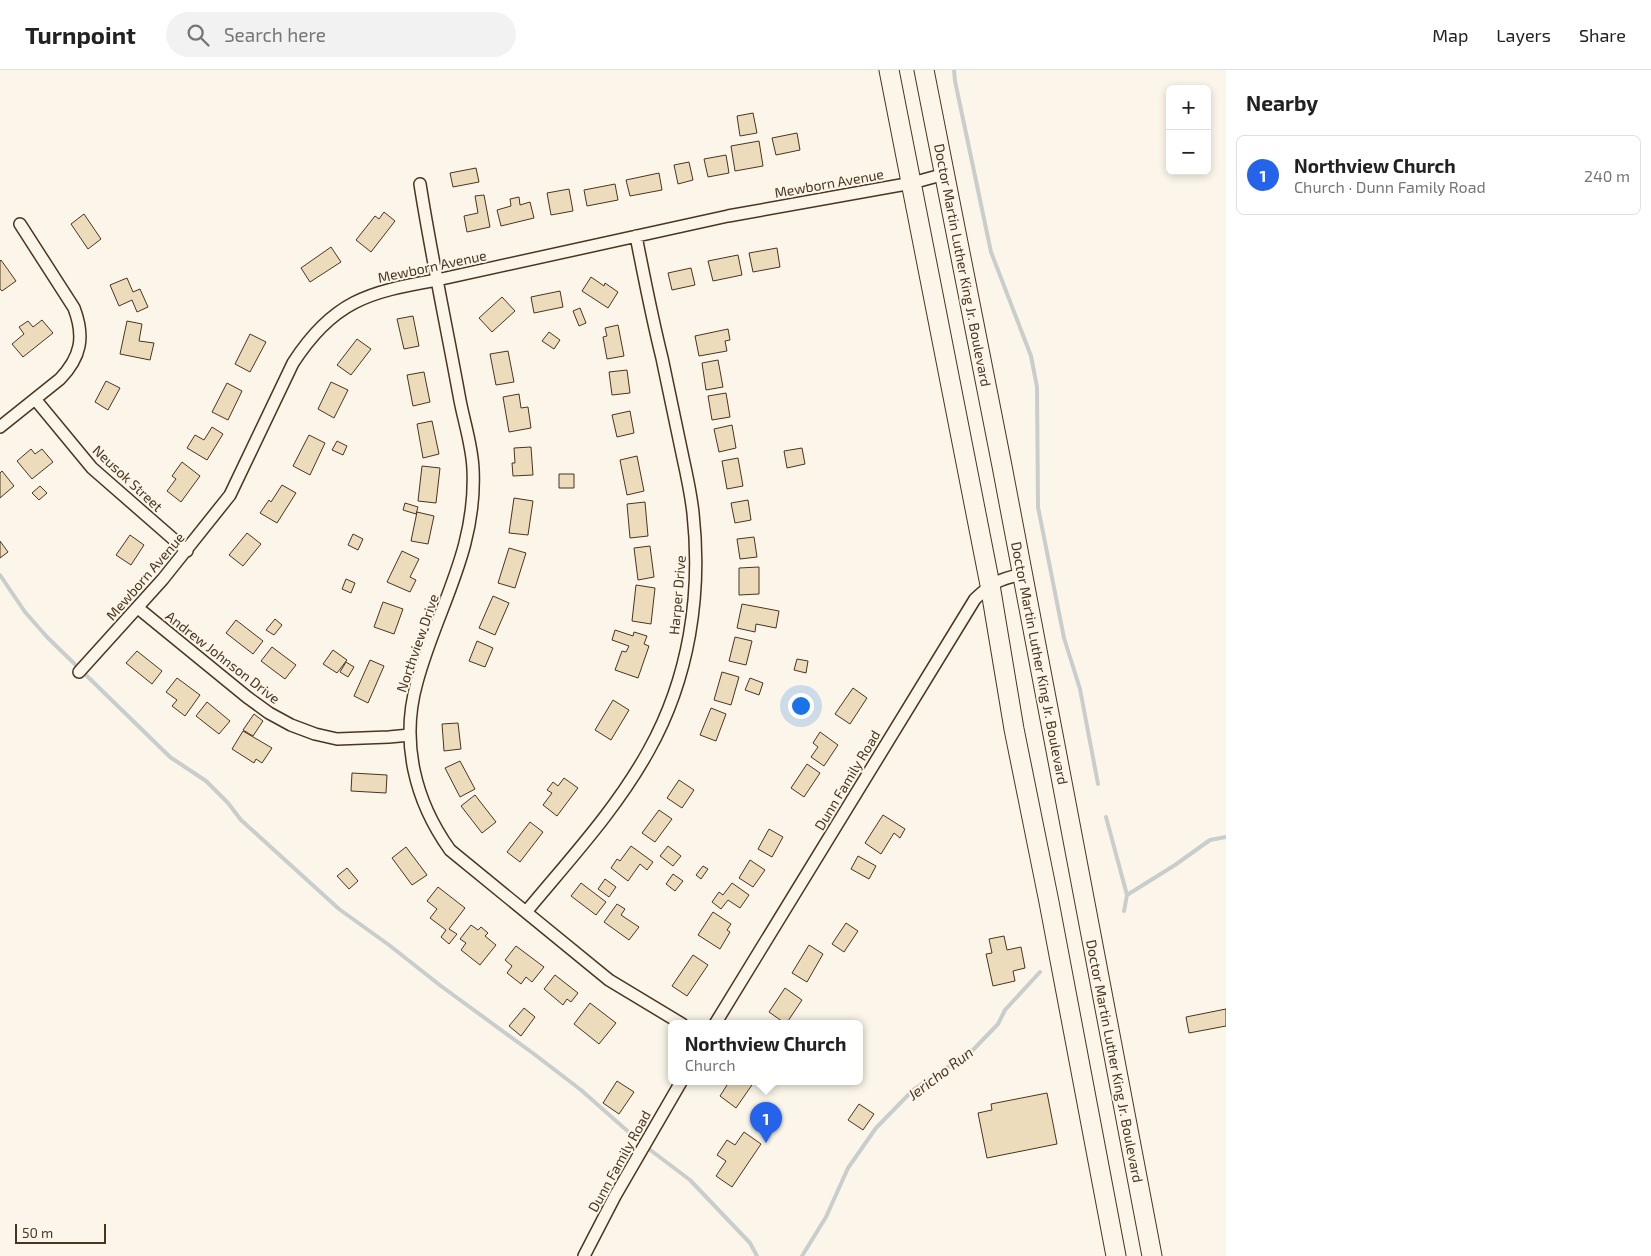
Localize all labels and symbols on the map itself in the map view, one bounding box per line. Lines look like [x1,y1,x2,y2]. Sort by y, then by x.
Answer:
street label: Doctor Martin Luther King Jr. Boulevard [931,142,995,388]
street label: Mewborn Avenue [773,165,885,201]
street label: Mewborn Avenue [376,246,488,286]
street label: Neusok Street [89,441,167,515]
street label: Mewborn Avenue [102,529,188,623]
street label: Doctor Martin Luther King Jr. Boulevard [1008,540,1072,786]
street label: Harper Drive [665,554,689,636]
street label: Northview Drive [392,592,442,694]
street label: Andrew Johnson Drive [162,607,284,707]
your location [788,693,814,719]
street label: Dunn Family Road [810,727,884,833]
street label: Doctor Martin Luther King Jr. Boulevard [1083,938,1147,1184]
water label: Jericho Run [903,1043,976,1104]
pin: 1 [750,1102,782,1143]
street label: Dunn Family Road [584,1107,654,1215]
scale bar [15,1221,106,1244]

